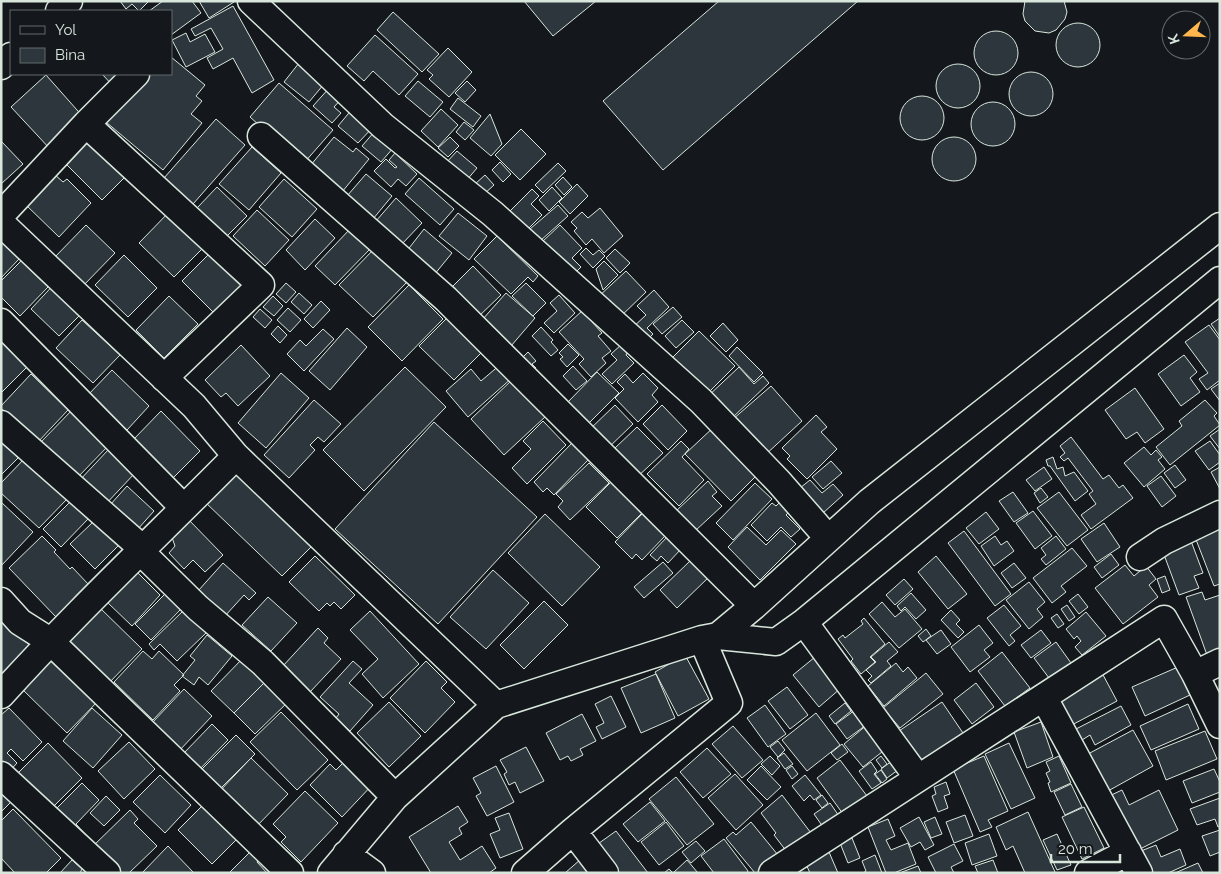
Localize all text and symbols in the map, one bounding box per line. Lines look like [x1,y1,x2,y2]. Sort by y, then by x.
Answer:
legend [10,10,172,75]
north arrow [1161,10,1211,60]
text: Yol [55,21,77,39]
text: K [1164,32,1183,46]
text: Bina [55,46,85,64]
scale bar [1051,832,1120,864]
text: 20 m [1058,840,1093,858]

